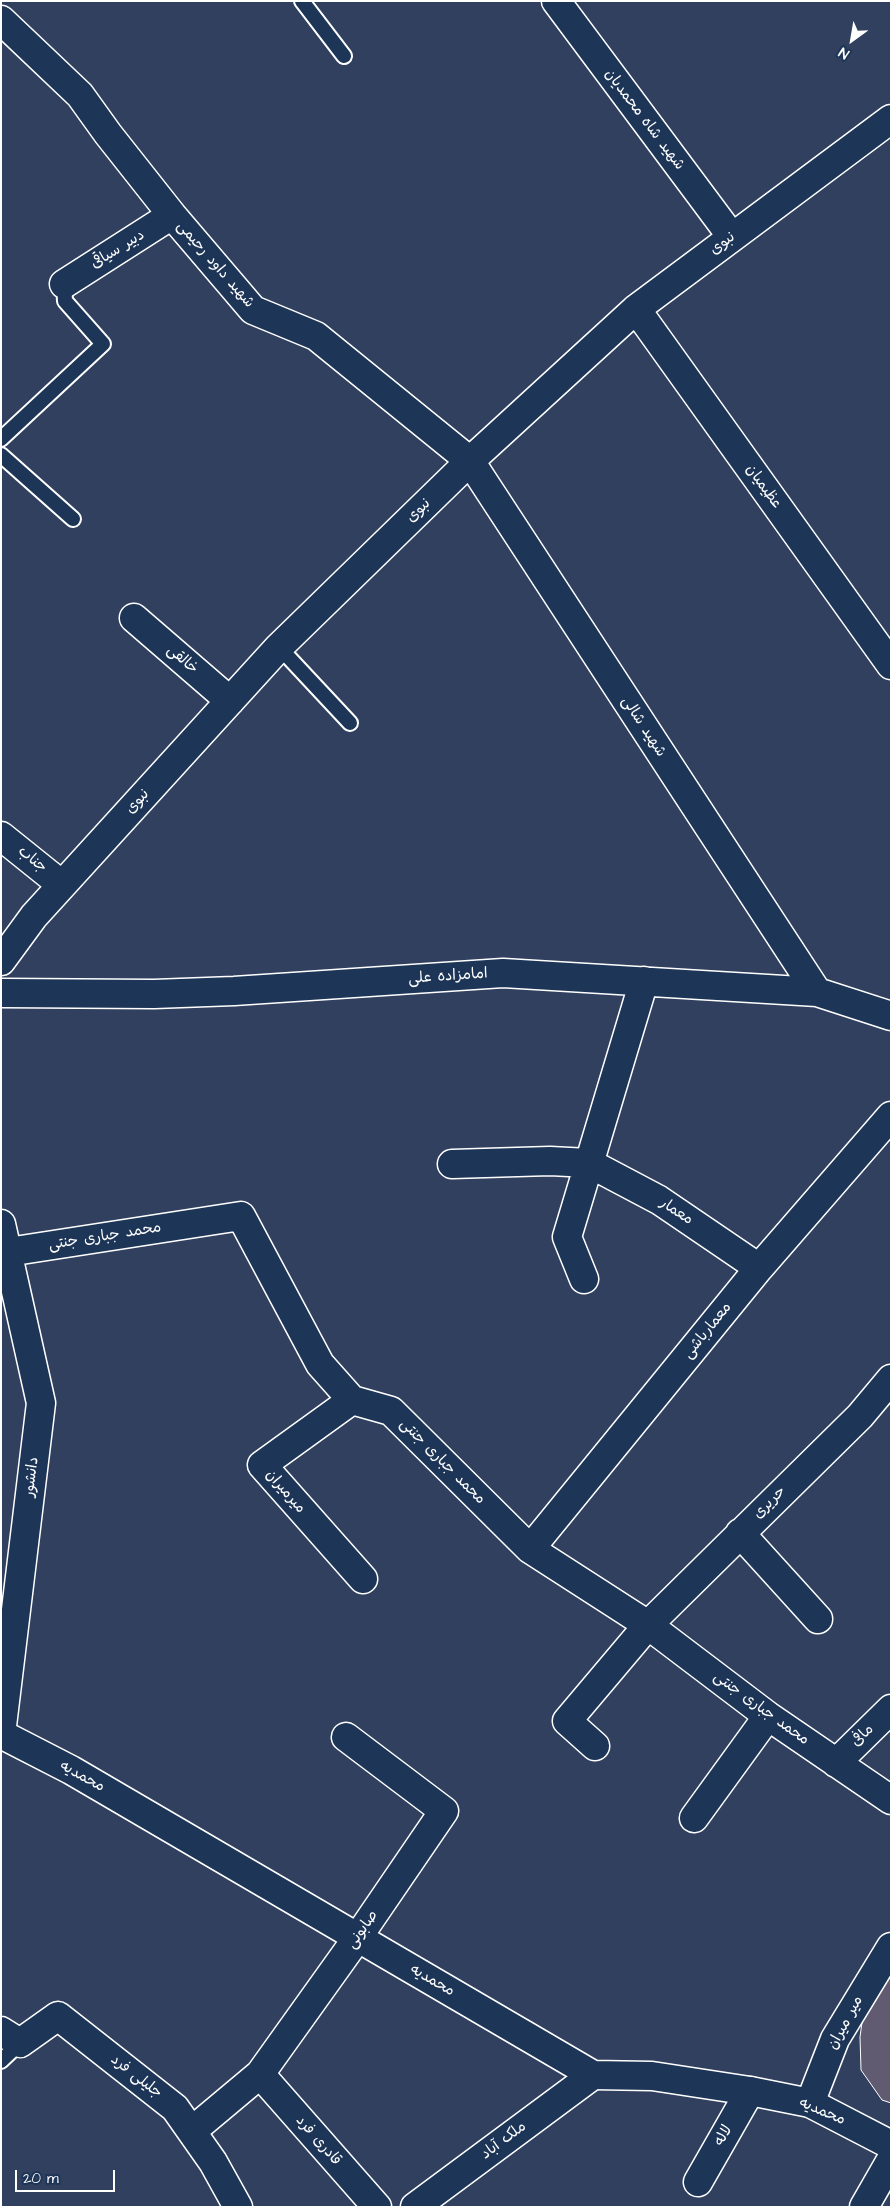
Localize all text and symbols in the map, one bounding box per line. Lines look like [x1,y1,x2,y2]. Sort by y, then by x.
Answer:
north arrow [827,15,877,65]
text: N [835,42,853,64]
street label: شهید شاه محمدیان [600,66,688,174]
street label: شهید داود رحیمی [172,218,258,312]
street label: دبیر سیاقی [88,226,148,274]
street label: نبوی [707,229,739,259]
street label: عظیمیان [741,461,785,513]
street label: نبوی [403,495,435,527]
street label: خالقی [163,642,201,678]
street label: شهید شالی [617,693,669,761]
street label: نبوی [122,786,154,818]
street label: جناب [14,843,50,877]
street label: امامزاده علی [408,965,488,989]
street label: معمار [656,1194,696,1230]
street label: محمد جباری جنتی [47,1219,163,1255]
street label: معمارباشی [680,1299,736,1363]
street label: محمد جباری جنتی [395,1415,489,1509]
street label: دانشور [21,1456,43,1498]
street label: میرمیران [261,1466,309,1518]
street label: حریری [750,1483,790,1523]
street label: محمد جباری جنتی [710,1668,812,1750]
street label: مافی [848,1721,878,1751]
street label: محمدیه [56,1757,108,1797]
street label: صابونی [343,1907,383,1953]
street label: محمدیه [407,1961,457,2001]
street label: میر میران [824,1993,868,2053]
street label: جلیلی فرد [107,2051,165,2103]
street label: محمدیه [796,2094,848,2130]
street label: قادری فرد [291,2112,345,2170]
street label: ملک آباد [478,2118,530,2164]
street label: لاله [711,2122,737,2150]
scale bar [18,2160,118,2192]
text: 20 m [23,2168,59,2189]

